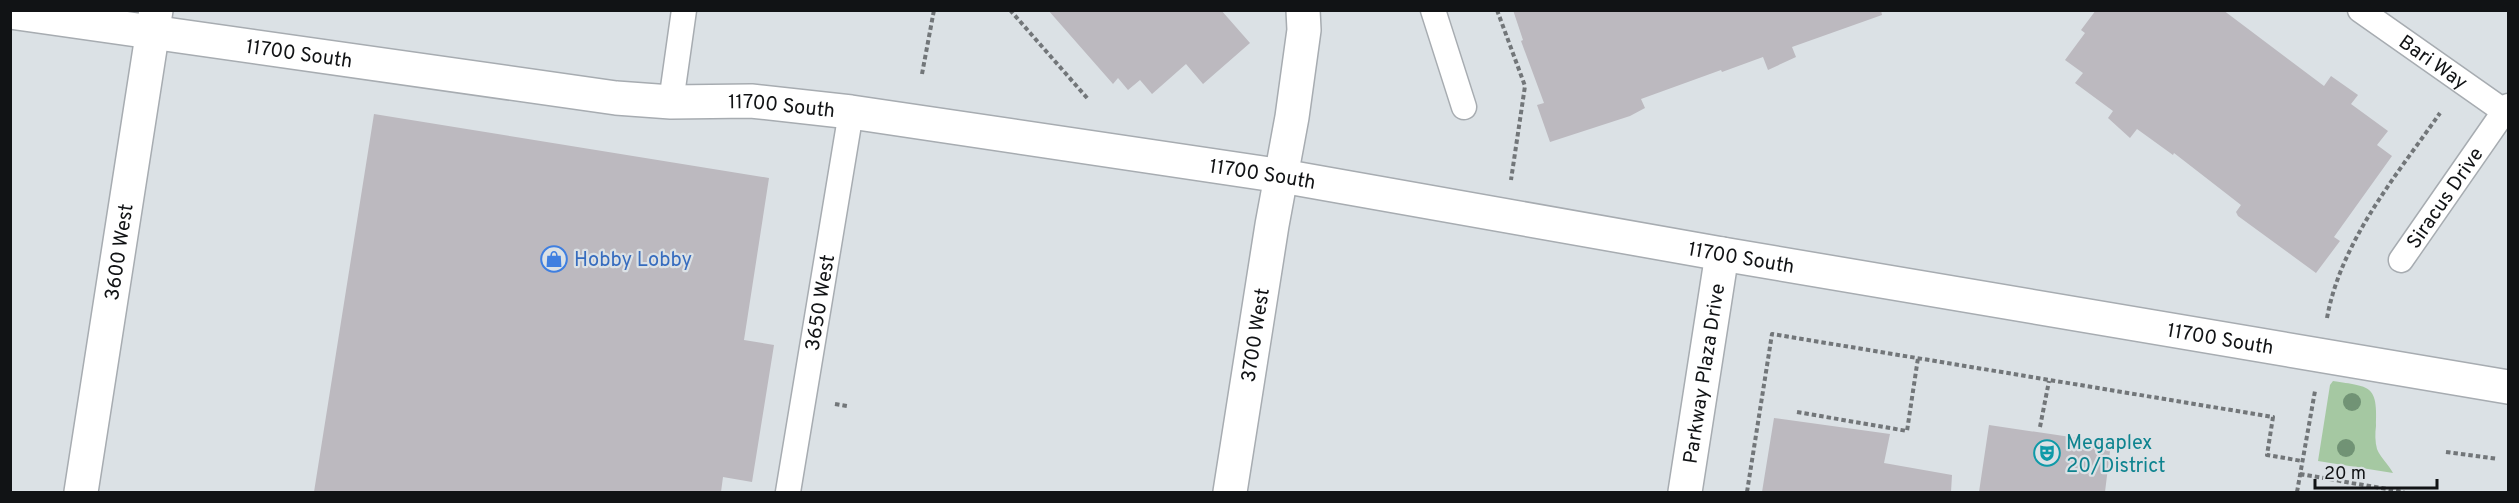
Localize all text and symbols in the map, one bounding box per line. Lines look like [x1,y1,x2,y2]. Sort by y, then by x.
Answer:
street label: Bari Way [2393,30,2472,97]
street label: 11700 South [244,35,354,75]
street label: 11700 South [728,90,836,125]
street label: Siracus Drive [2402,143,2490,255]
street label: 11700 South [1207,154,1318,197]
street label: 3600 West [100,202,141,302]
street label: 11700 South [1686,237,1796,281]
shop icon: Hobby Lobby [539,244,569,274]
place label: Hobby Lobby [574,248,692,274]
street label: 3650 West [801,253,842,353]
street label: Parkway Plaza Drive [1679,282,1732,466]
street label: 3700 West [1236,286,1277,384]
street label: 11700 South [2165,319,2275,362]
place label: Megaplex 20/District [2066,431,2166,480]
theatre icon: Megaplex 20/District [2032,438,2062,468]
scale bar [2315,452,2436,490]
text: 20 m [2324,463,2366,486]

